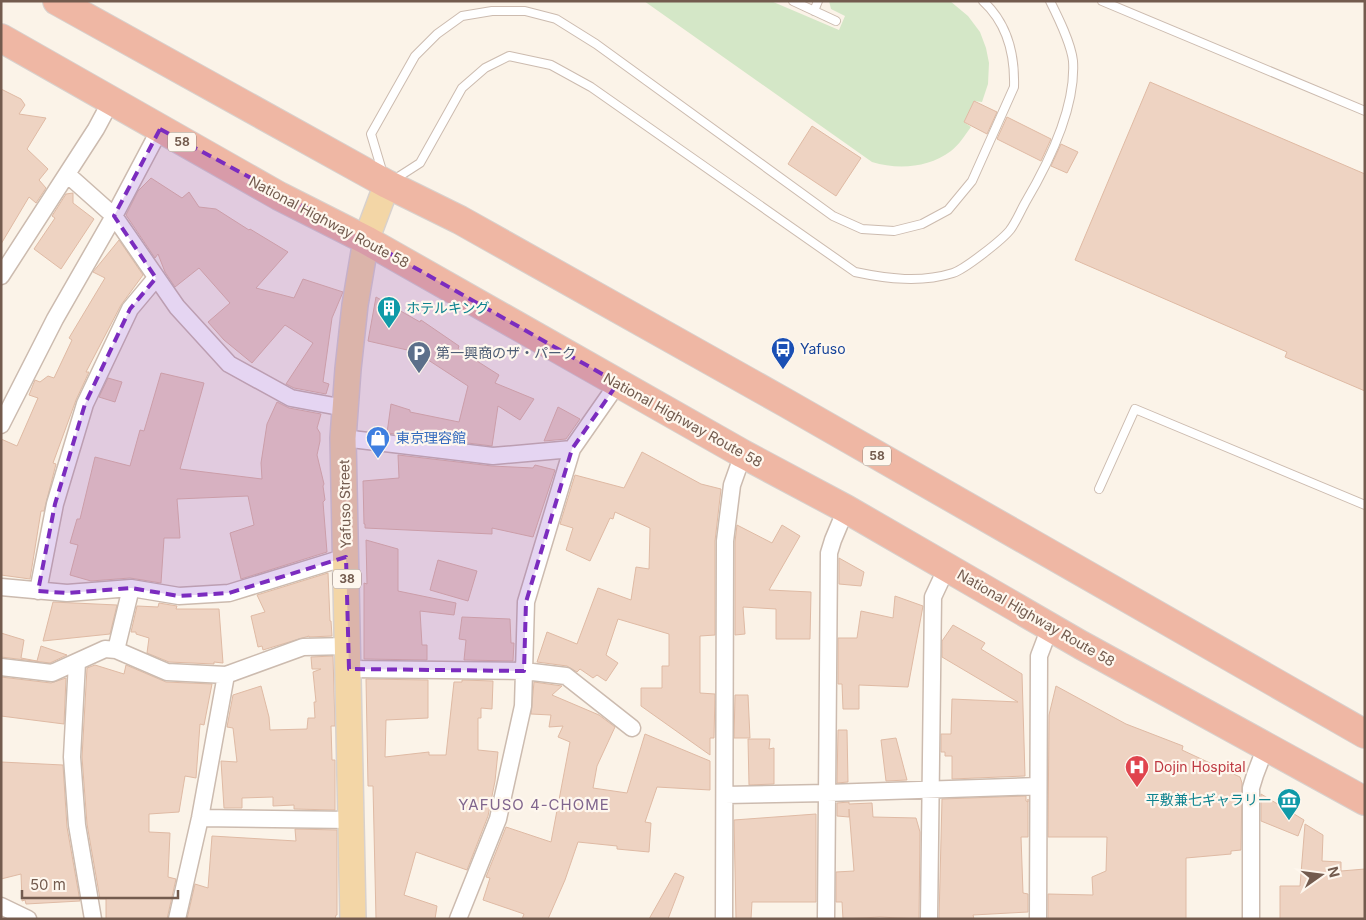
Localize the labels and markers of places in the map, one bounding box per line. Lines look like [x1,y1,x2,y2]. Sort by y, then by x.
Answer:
building icon: ホテルキング [376,295,402,329]
place label: ホテルキング [406,299,490,316]
bus stop icon: Yafuso [770,336,796,370]
parking icon: 第一興商のザ・パーク [406,340,432,374]
place label: Yafuso [800,340,846,357]
place label: 第一興商のザ・パーク [436,344,576,361]
shop icon: 東京理容館 [365,425,391,459]
place label: 東京理容館 [396,429,466,446]
hospital icon: Dojin Hospital [1124,754,1150,788]
place label: Dojin Hospital [1154,758,1246,775]
museum icon: 平敷兼七ギャラリー [1276,787,1302,821]
place label: 平敷兼七ギャラリー [1146,791,1272,808]

